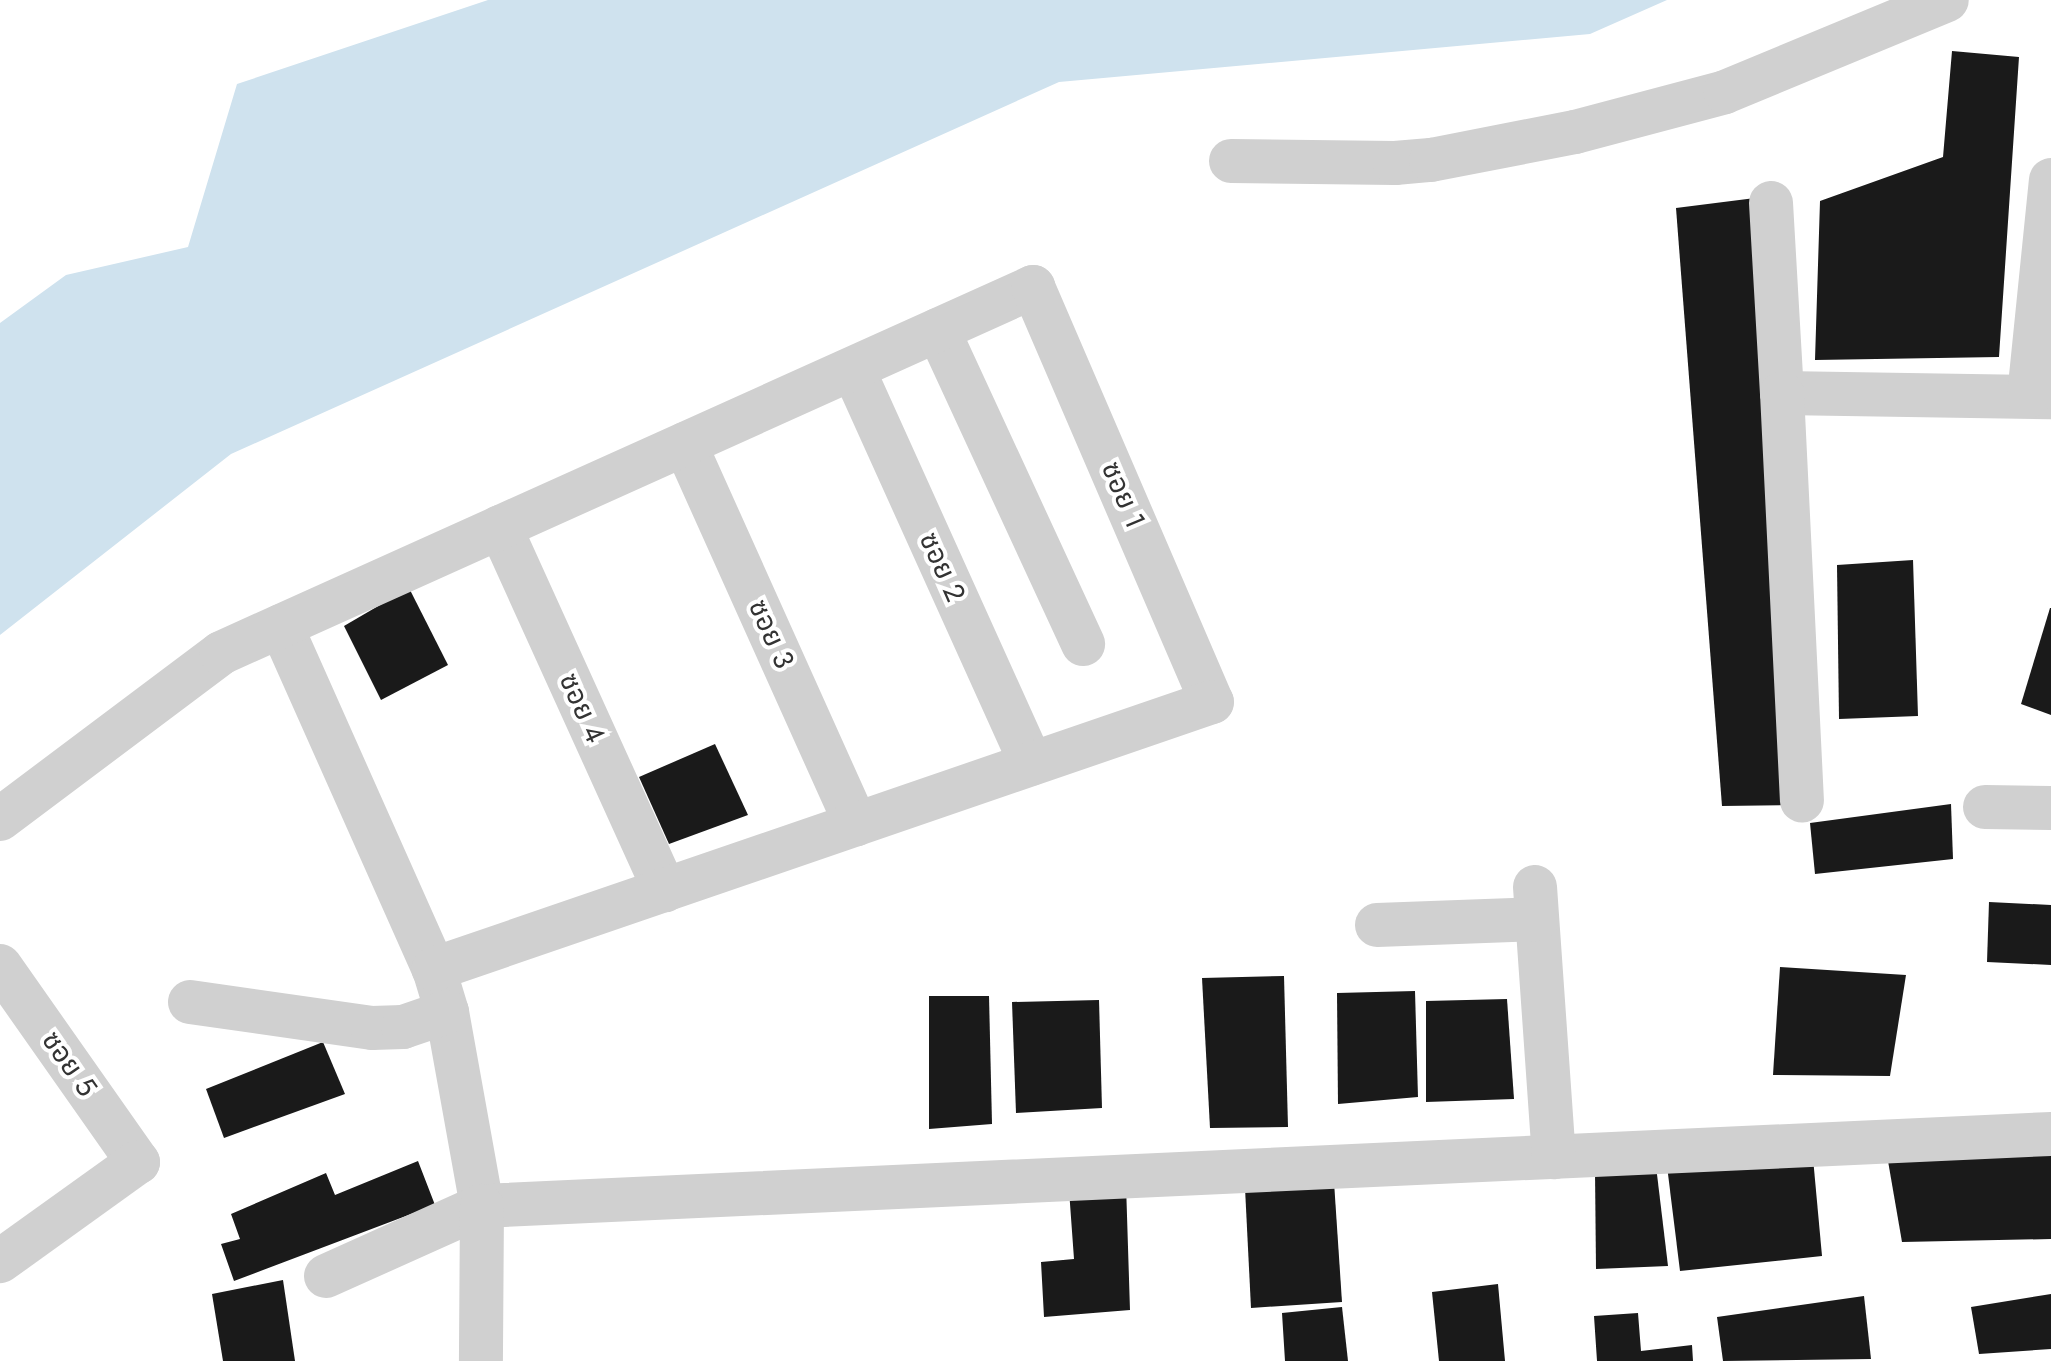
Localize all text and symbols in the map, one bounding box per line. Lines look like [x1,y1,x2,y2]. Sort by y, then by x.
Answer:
street label: ซอย 1 [1094,457,1152,533]
street label: ซอย 2 [912,527,972,607]
street label: ซอย 3 [741,594,801,674]
street label: ซอย 4 [552,668,612,748]
street label: ซอย 5 [34,1025,104,1103]

